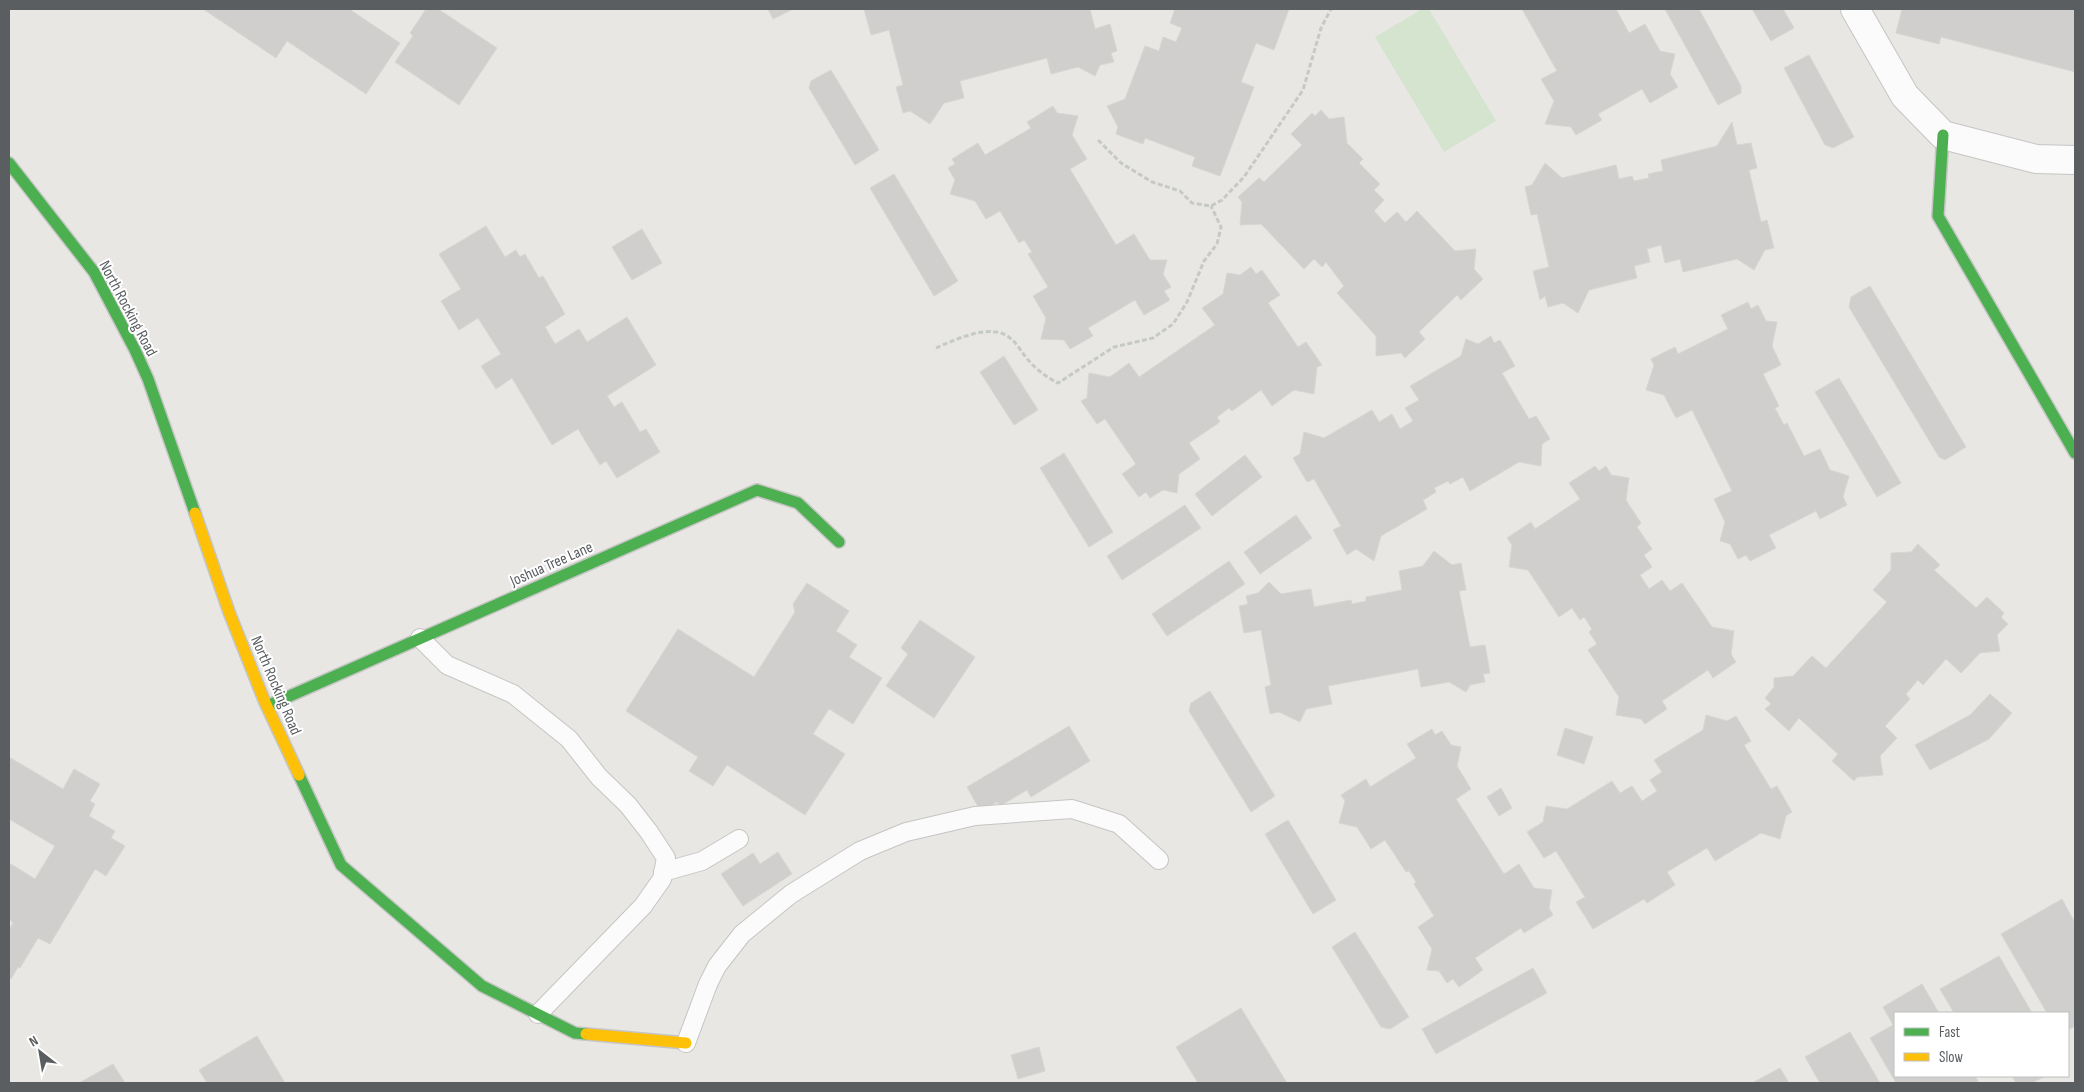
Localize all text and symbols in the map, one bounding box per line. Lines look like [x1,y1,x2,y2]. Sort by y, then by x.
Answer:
street label: North Rocking Road [94,258,161,360]
street label: Joshua Tree Lane [506,538,596,591]
street label: North Rocking Road [246,633,305,738]
legend [1894,1012,2069,1077]
text: Fast [1939,1023,1961,1042]
north arrow [15,1027,65,1077]
text: N [26,1032,41,1050]
text: Slow [1939,1048,1963,1067]

